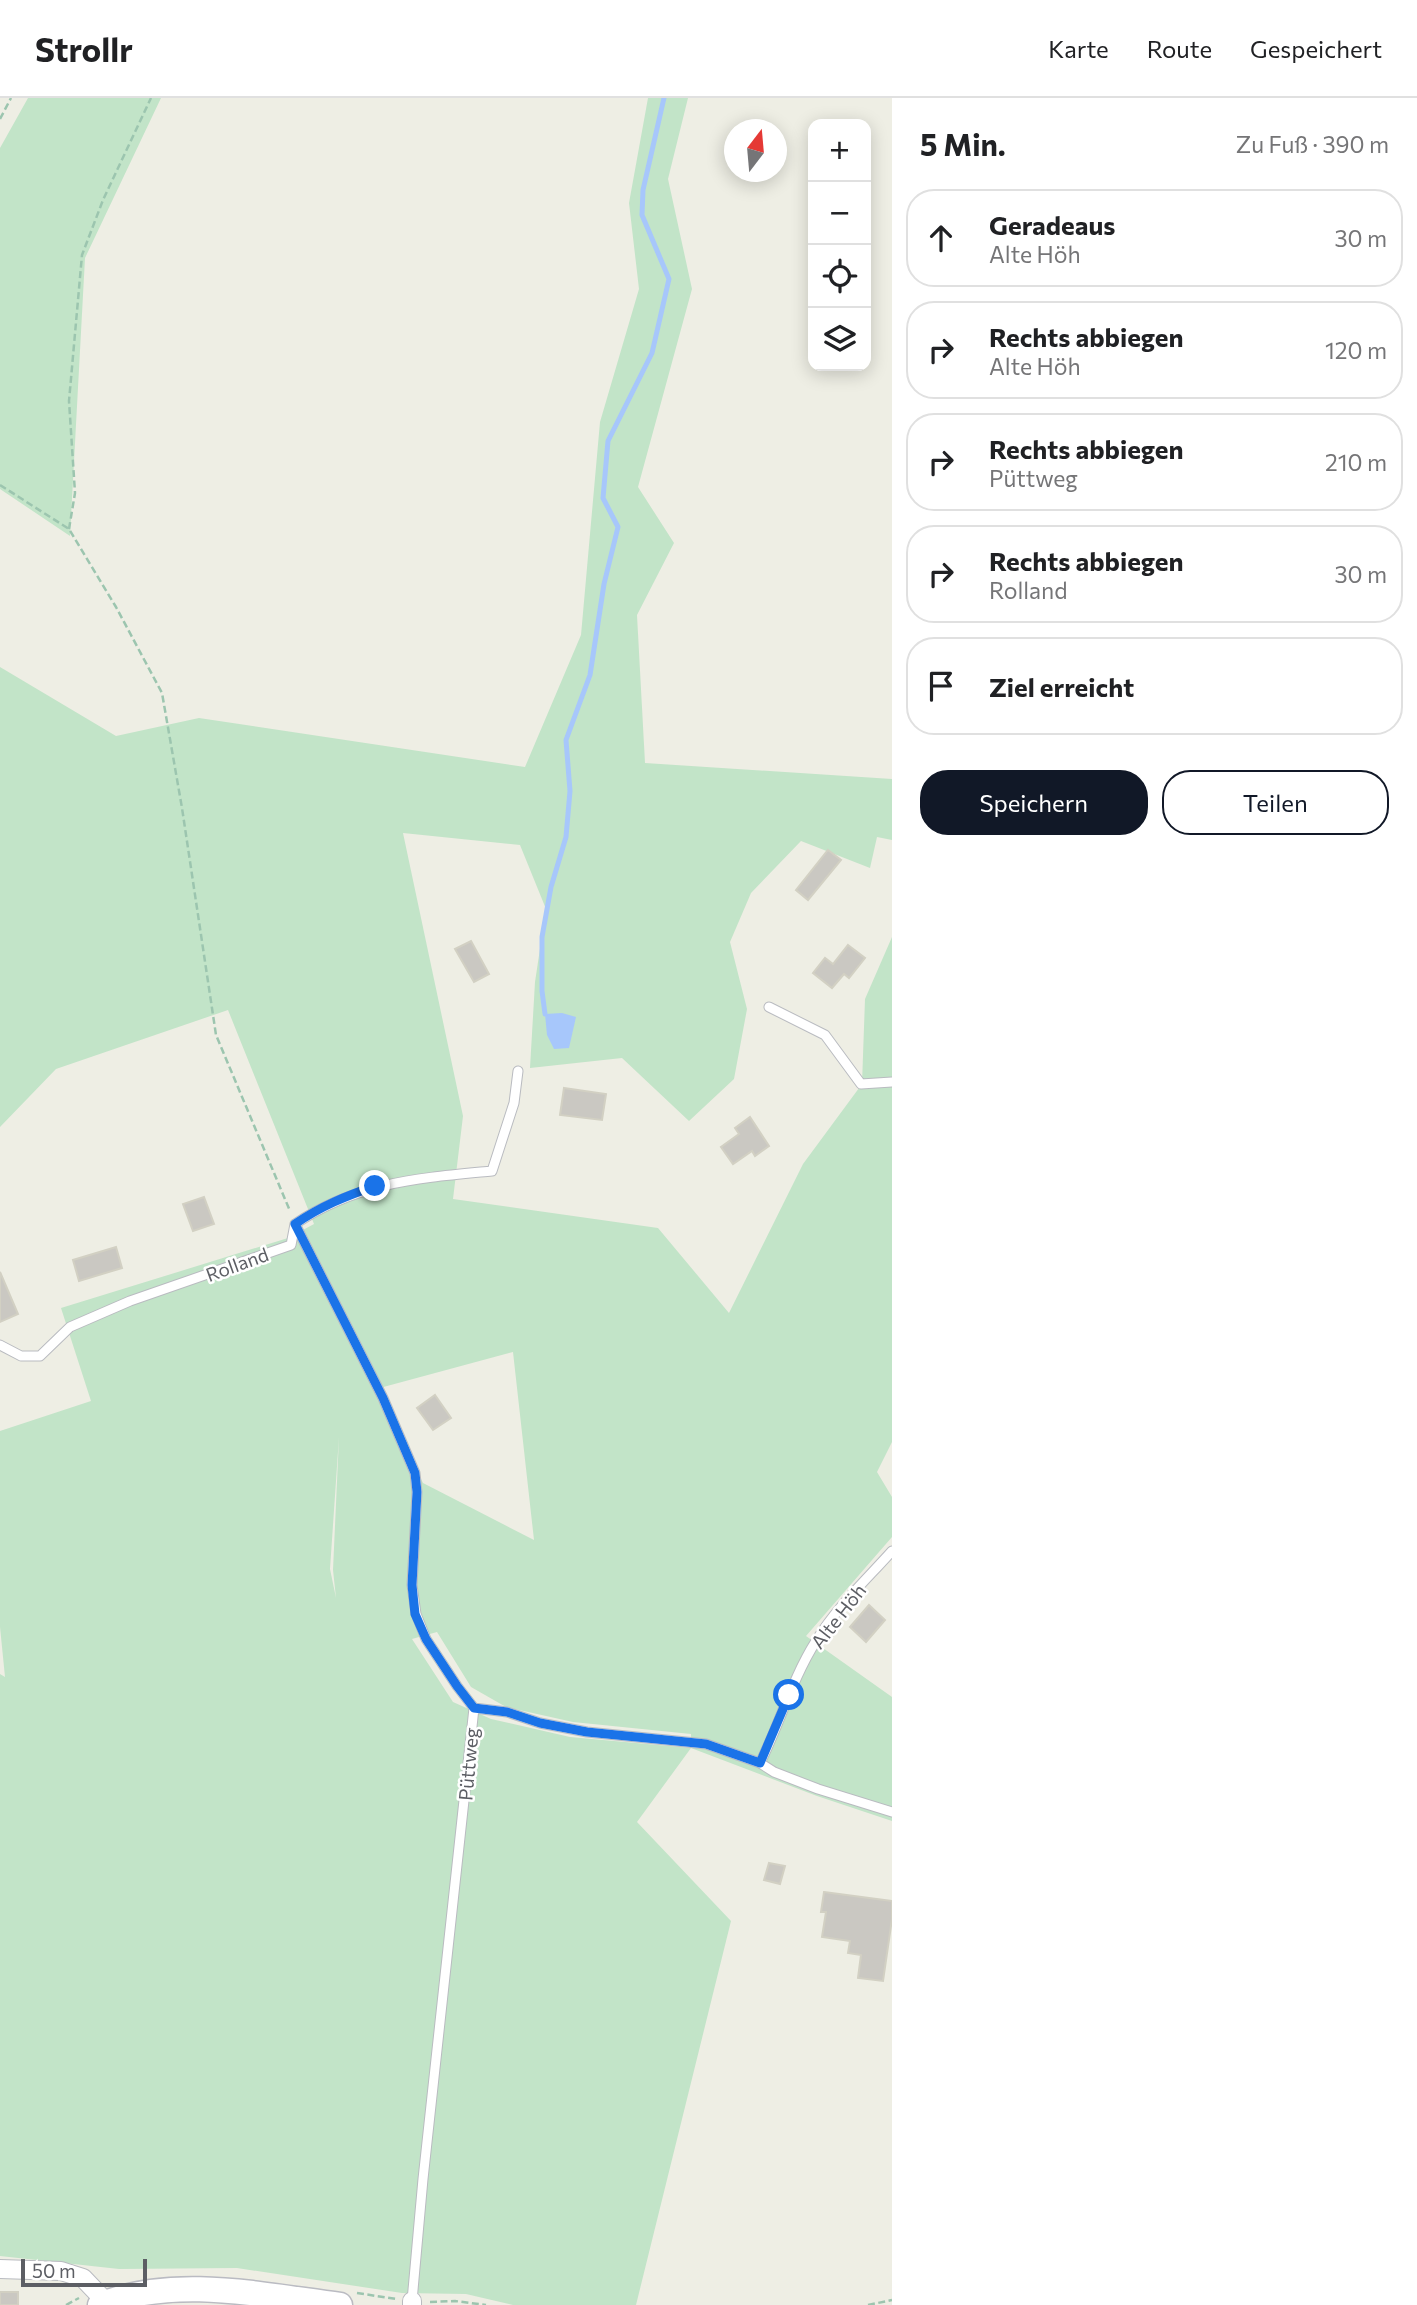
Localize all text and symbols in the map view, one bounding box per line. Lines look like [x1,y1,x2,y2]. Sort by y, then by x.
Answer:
text: Strollr [35,28,133,69]
text: Karte [1048,34,1109,63]
text: Route [1147,34,1212,63]
text: Gespeichert [1250,34,1382,63]
north arrow [724,119,787,182]
map controls [808,119,871,371]
button: + [808,119,871,182]
text: 5 Min. [920,125,1006,162]
text: Zu Fuß · 390 m [1236,130,1389,158]
button: − [808,182,871,245]
text: Geradeaus [989,209,1115,240]
icon: ahead [922,219,960,257]
text: 30 m [1334,224,1387,252]
text: Alte Höh [989,240,1081,268]
button: locate [808,245,871,308]
button: layers [808,308,871,371]
text: Rechts abbiegen [989,321,1184,352]
icon: right [922,331,960,369]
text: 120 m [1325,336,1387,364]
text: Alte Höh [989,352,1081,380]
text: Rechts abbiegen [989,433,1184,464]
icon: right [922,443,960,481]
text: 210 m [1325,448,1387,476]
text: Püttweg [989,464,1078,492]
text: Rechts abbiegen [989,545,1184,576]
icon: right [922,555,960,593]
text: 30 m [1334,560,1387,588]
text: Rolland [989,576,1068,604]
icon: arrive [922,667,960,705]
text: Ziel erreicht [989,671,1134,702]
button: Speichern [920,770,1148,835]
button: Teilen [1162,770,1389,835]
route end [359,1170,390,1201]
street label: Rolland [203,1242,271,1286]
street label: Alte Höh [806,1579,870,1653]
route start [773,1679,804,1710]
street label: Püttweg [453,1726,483,1802]
scale bar [21,2256,147,2288]
text: 50 m [32,2259,76,2282]

